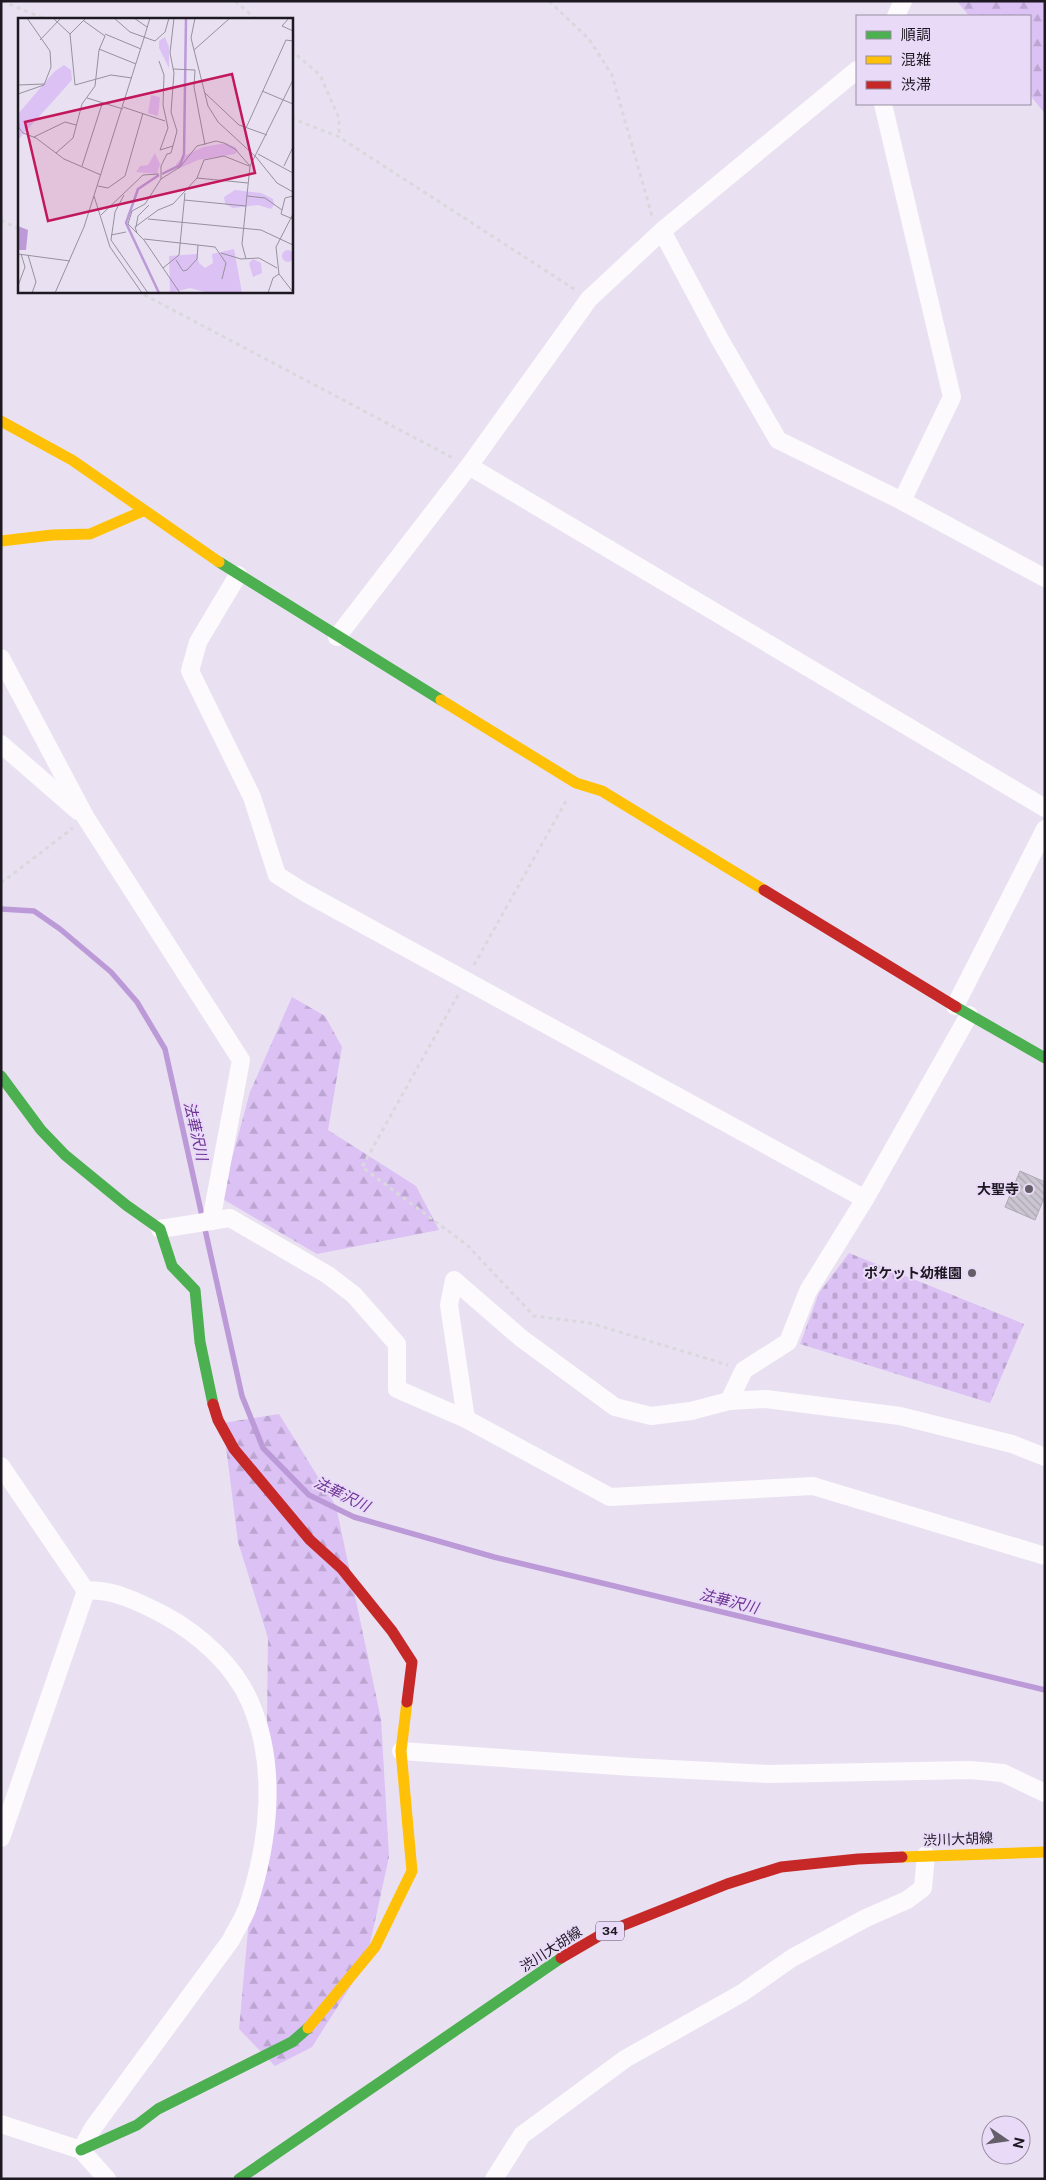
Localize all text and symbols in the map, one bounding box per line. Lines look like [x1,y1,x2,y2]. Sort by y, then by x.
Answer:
legend [856,15,1031,105]
inset map [18,18,292,292]
text: 順調 [901,26,931,43]
text: 混雑 [901,51,931,68]
text: 渋滞 [901,76,931,93]
water label: 法華沢川 [181,1100,211,1164]
place label: 大聖寺 [977,1181,1019,1197]
marker: 大聖寺 [1023,1183,1035,1195]
place label: ポケット幼稚園 [864,1265,962,1281]
marker: ポケット幼稚園 [966,1267,978,1279]
water label: 法華沢川 [311,1473,374,1516]
water label: 法華沢川 [698,1585,762,1617]
street label: 渋川大胡線 [923,1830,993,1848]
road number: 34 [596,1922,624,1940]
street label: 渋川大胡線 [517,1923,585,1975]
north arrow [981,2115,1031,2165]
text: N [1010,2136,1028,2150]

